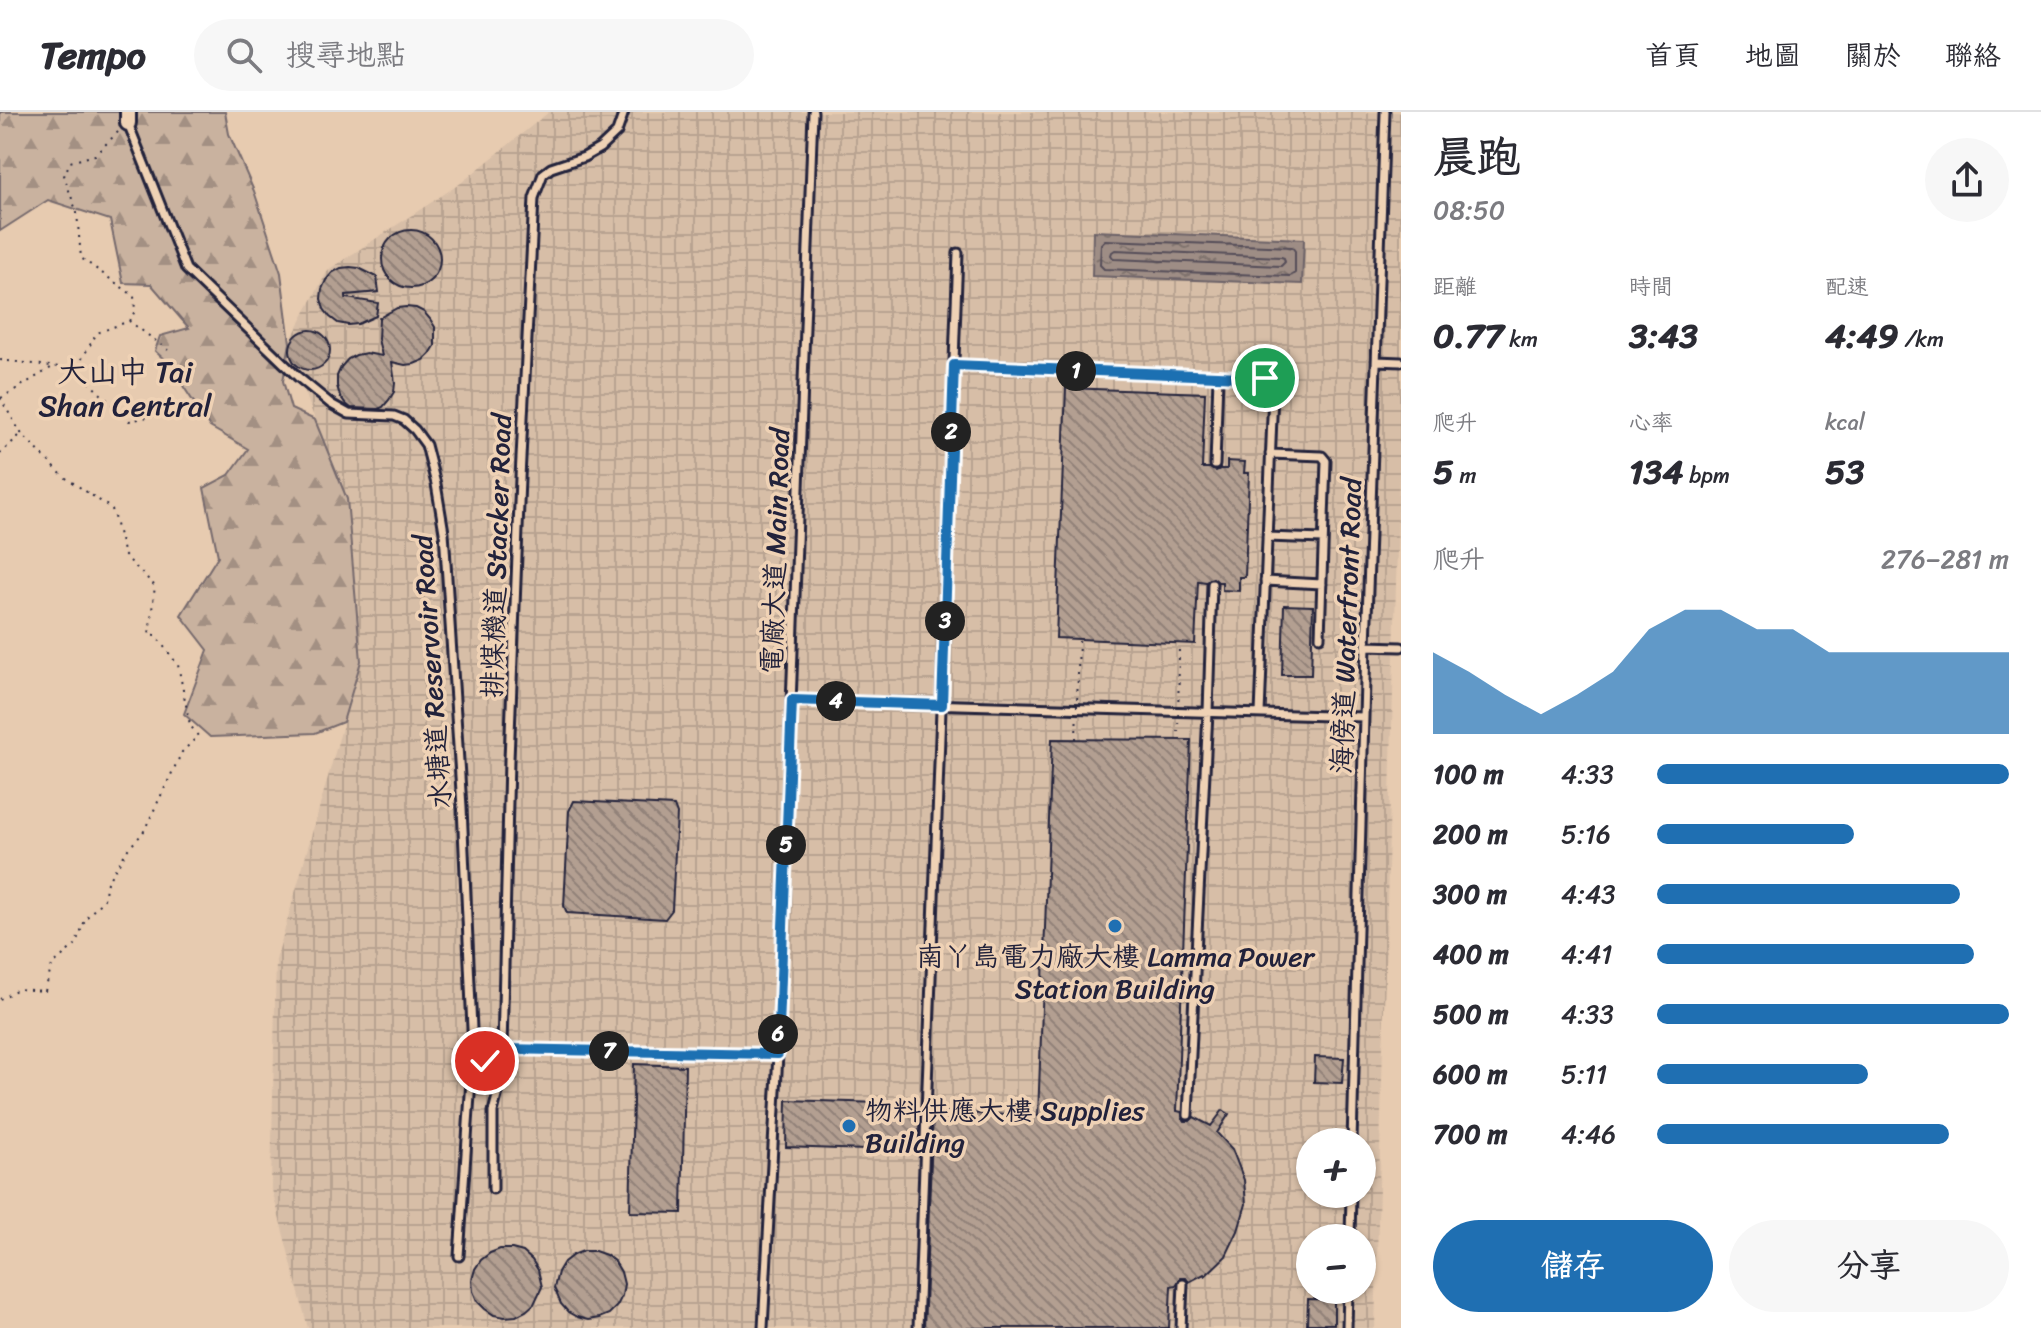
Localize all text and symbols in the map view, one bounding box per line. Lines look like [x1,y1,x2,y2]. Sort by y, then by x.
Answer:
search box [194,19,754,91]
text: Tempo [40,22,146,89]
text: 搜尋地點 [286,28,406,82]
text: 首頁 [1645,31,1701,80]
text: 地圖 [1745,31,1801,80]
text: 關於 [1845,31,1901,80]
text: 聯絡 [1945,31,2001,80]
icon: search [222,33,266,77]
text: 晨跑 [1433,118,1521,196]
button: share [1925,138,2009,222]
text: 08:50 [1433,187,1505,233]
text: 距離 [1433,267,1477,306]
text: 時間 [1629,267,1673,306]
text: 配速 [1825,267,1869,306]
text: 0.77 [1433,306,1504,366]
text: 3:43 [1629,306,1698,366]
text: 4:49 [1825,306,1899,366]
text: km [1504,320,1538,359]
text: /km [1899,320,1944,359]
pin [1231,344,1299,412]
district label: 大山中 Tai Shan Central [38,345,212,433]
pin: 1 [1056,351,1096,391]
text: 1 [1071,351,1081,390]
icon: arrive [1243,356,1287,400]
text: 爬升 [1433,403,1477,442]
text: 心率 [1629,403,1673,442]
text: kcal [1825,403,1865,442]
street label: 排煤機道 Stacker Road [467,411,526,699]
pin: 2 [931,412,971,452]
text: 2 [945,412,957,451]
street label: 電廠大道 Main Road [747,425,804,675]
text: 5 [1433,442,1454,502]
text: 134 [1629,442,1684,502]
text: 53 [1825,442,1864,502]
text: m [1454,456,1476,495]
text: bpm [1684,456,1730,495]
street label: 海傍道 Waterfront Road [1317,475,1376,775]
street label: 水塘道 Reservoir Road [397,531,466,811]
text: 爬升 [1433,536,1485,582]
text: 276–281 m [1881,536,2009,582]
pin: 3 [925,601,965,641]
text: 3 [939,601,951,640]
pin: 4 [816,681,856,721]
text: 4 [829,681,843,720]
text: 100 m [1433,751,1504,797]
text: 4:33 [1561,751,1614,797]
text: 200 m [1433,811,1508,857]
text: 5:16 [1561,811,1611,857]
pin: 5 [766,825,806,865]
text: 5 [779,825,793,864]
text: 300 m [1433,871,1507,917]
text: 4:43 [1561,871,1616,917]
marker: 南丫島電力廠大樓 Lamma Power Station Building [1106,917,1124,935]
text: 400 m [1433,931,1509,977]
text: 4:41 [1561,931,1613,977]
place label: 南丫島電力廠大樓 Lamma Power Station Building [916,932,1316,1013]
text: 500 m [1433,991,1508,1037]
text: 4:33 [1561,991,1614,1037]
pin: 6 [758,1014,798,1054]
text: 6 [772,1014,784,1053]
pin [451,1027,519,1095]
pin: 7 [589,1031,629,1071]
text: 7 [603,1031,615,1070]
icon: check [463,1039,507,1083]
text: 600 m [1433,1051,1507,1097]
text: 5:11 [1561,1051,1607,1097]
place label: 物料供應大樓 Supplies Building [865,1086,1145,1167]
text: 700 m [1433,1111,1507,1157]
text: 4:46 [1561,1111,1616,1157]
marker: 物料供應大樓 Supplies Building [840,1117,858,1135]
map controls [1296,1128,1376,1304]
button: + [1296,1128,1376,1208]
button: 儲存 [1433,1220,1713,1312]
button: 分享 [1729,1220,2009,1312]
button: − [1296,1224,1376,1304]

